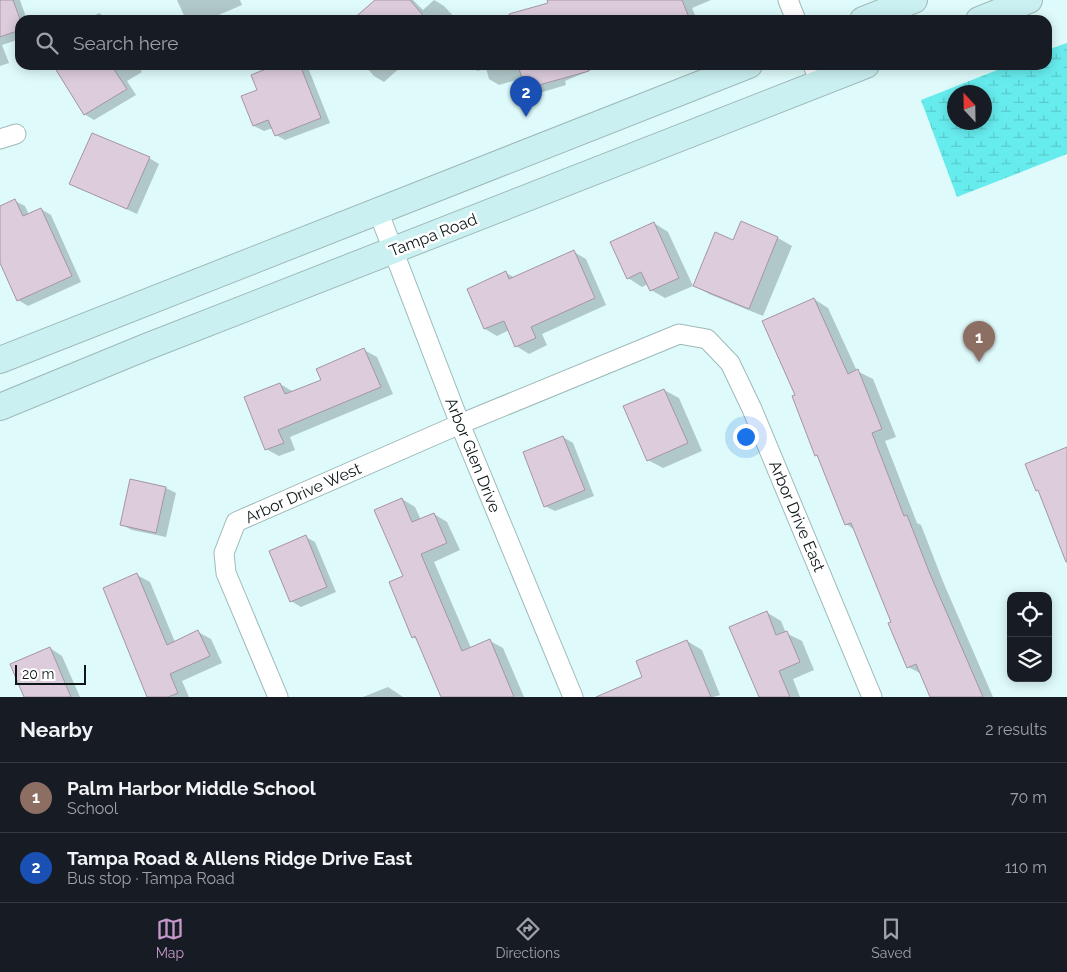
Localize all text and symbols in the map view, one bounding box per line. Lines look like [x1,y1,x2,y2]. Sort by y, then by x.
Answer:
search box [15,15,1052,70]
icon: search [33,29,61,57]
text: Search here [73,32,179,54]
pin: 2 [510,76,542,117]
north arrow [947,85,992,130]
street label: Tampa Road [386,210,480,260]
pin: 1 [963,321,995,362]
street label: Arbor Glen Drive [441,395,505,515]
your location [733,424,759,450]
street label: Arbor Drive East [765,458,829,575]
street label: Arbor Drive West [242,459,365,527]
map controls [1007,592,1052,682]
button: locate [1007,592,1052,637]
button: layers [1007,637,1052,682]
scale bar [15,662,86,685]
text: 20 m [22,666,54,682]
text: Nearby [20,717,93,742]
text: 2 results [985,720,1047,739]
text: Palm Harbor Middle School [67,777,316,799]
text: 1 [32,788,40,807]
text: 70 m [1010,788,1047,807]
text: School [67,799,118,818]
text: Tampa Road & Allens Ridge Drive East [67,847,412,869]
text: 2 [31,858,41,877]
text: 110 m [1005,858,1047,877]
text: Bus stop · Tampa Road [67,869,235,888]
tab: Map [156,915,184,961]
tab: Directions [495,915,560,961]
tab: Saved [871,915,911,961]

